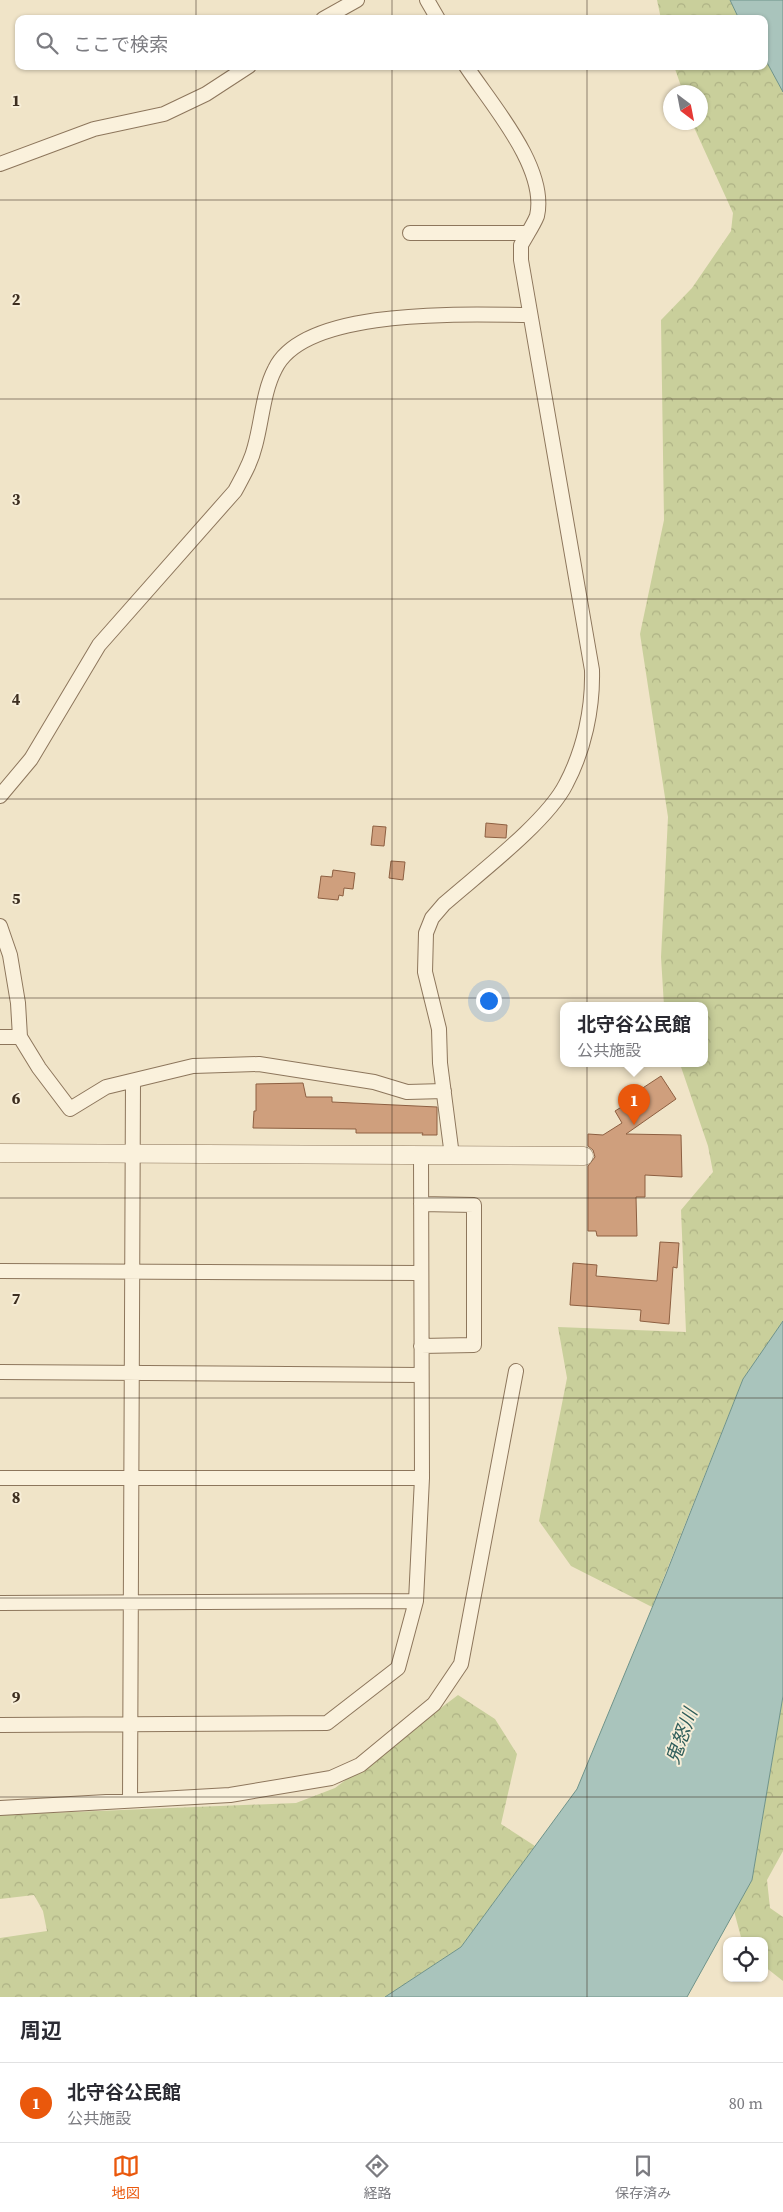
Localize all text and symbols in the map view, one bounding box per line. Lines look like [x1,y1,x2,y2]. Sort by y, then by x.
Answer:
search box [15,15,768,70]
icon: search [33,29,61,57]
text: ここで検索 [73,31,168,57]
north arrow [663,85,708,130]
text: 1 [12,89,20,111]
text: 2 [12,288,21,310]
text: 3 [12,488,21,510]
text: 4 [12,688,21,710]
text: 5 [12,887,21,909]
your location [476,988,502,1014]
popup [560,1002,708,1067]
text: 北守谷公民館 [577,1011,691,1037]
text: 公共施設 [577,1039,641,1061]
pin: 1 [618,1084,650,1125]
text: 6 [12,1087,21,1109]
text: 7 [12,1287,21,1309]
text: 8 [12,1486,20,1508]
text: 9 [12,1686,21,1708]
water label: 鬼怒川 [659,1703,704,1767]
map controls [723,1937,768,1982]
button: locate [723,1937,768,1982]
text: 周辺 [20,2016,62,2045]
text: 北守谷公民館 [67,2079,181,2105]
text: 1 [32,2092,40,2114]
text: 80 m [729,2092,763,2114]
text: 公共施設 [67,2107,131,2129]
tab: 地図 [112,2152,140,2203]
tab: 経路 [363,2152,391,2203]
tab: 保存済み [615,2152,671,2203]

